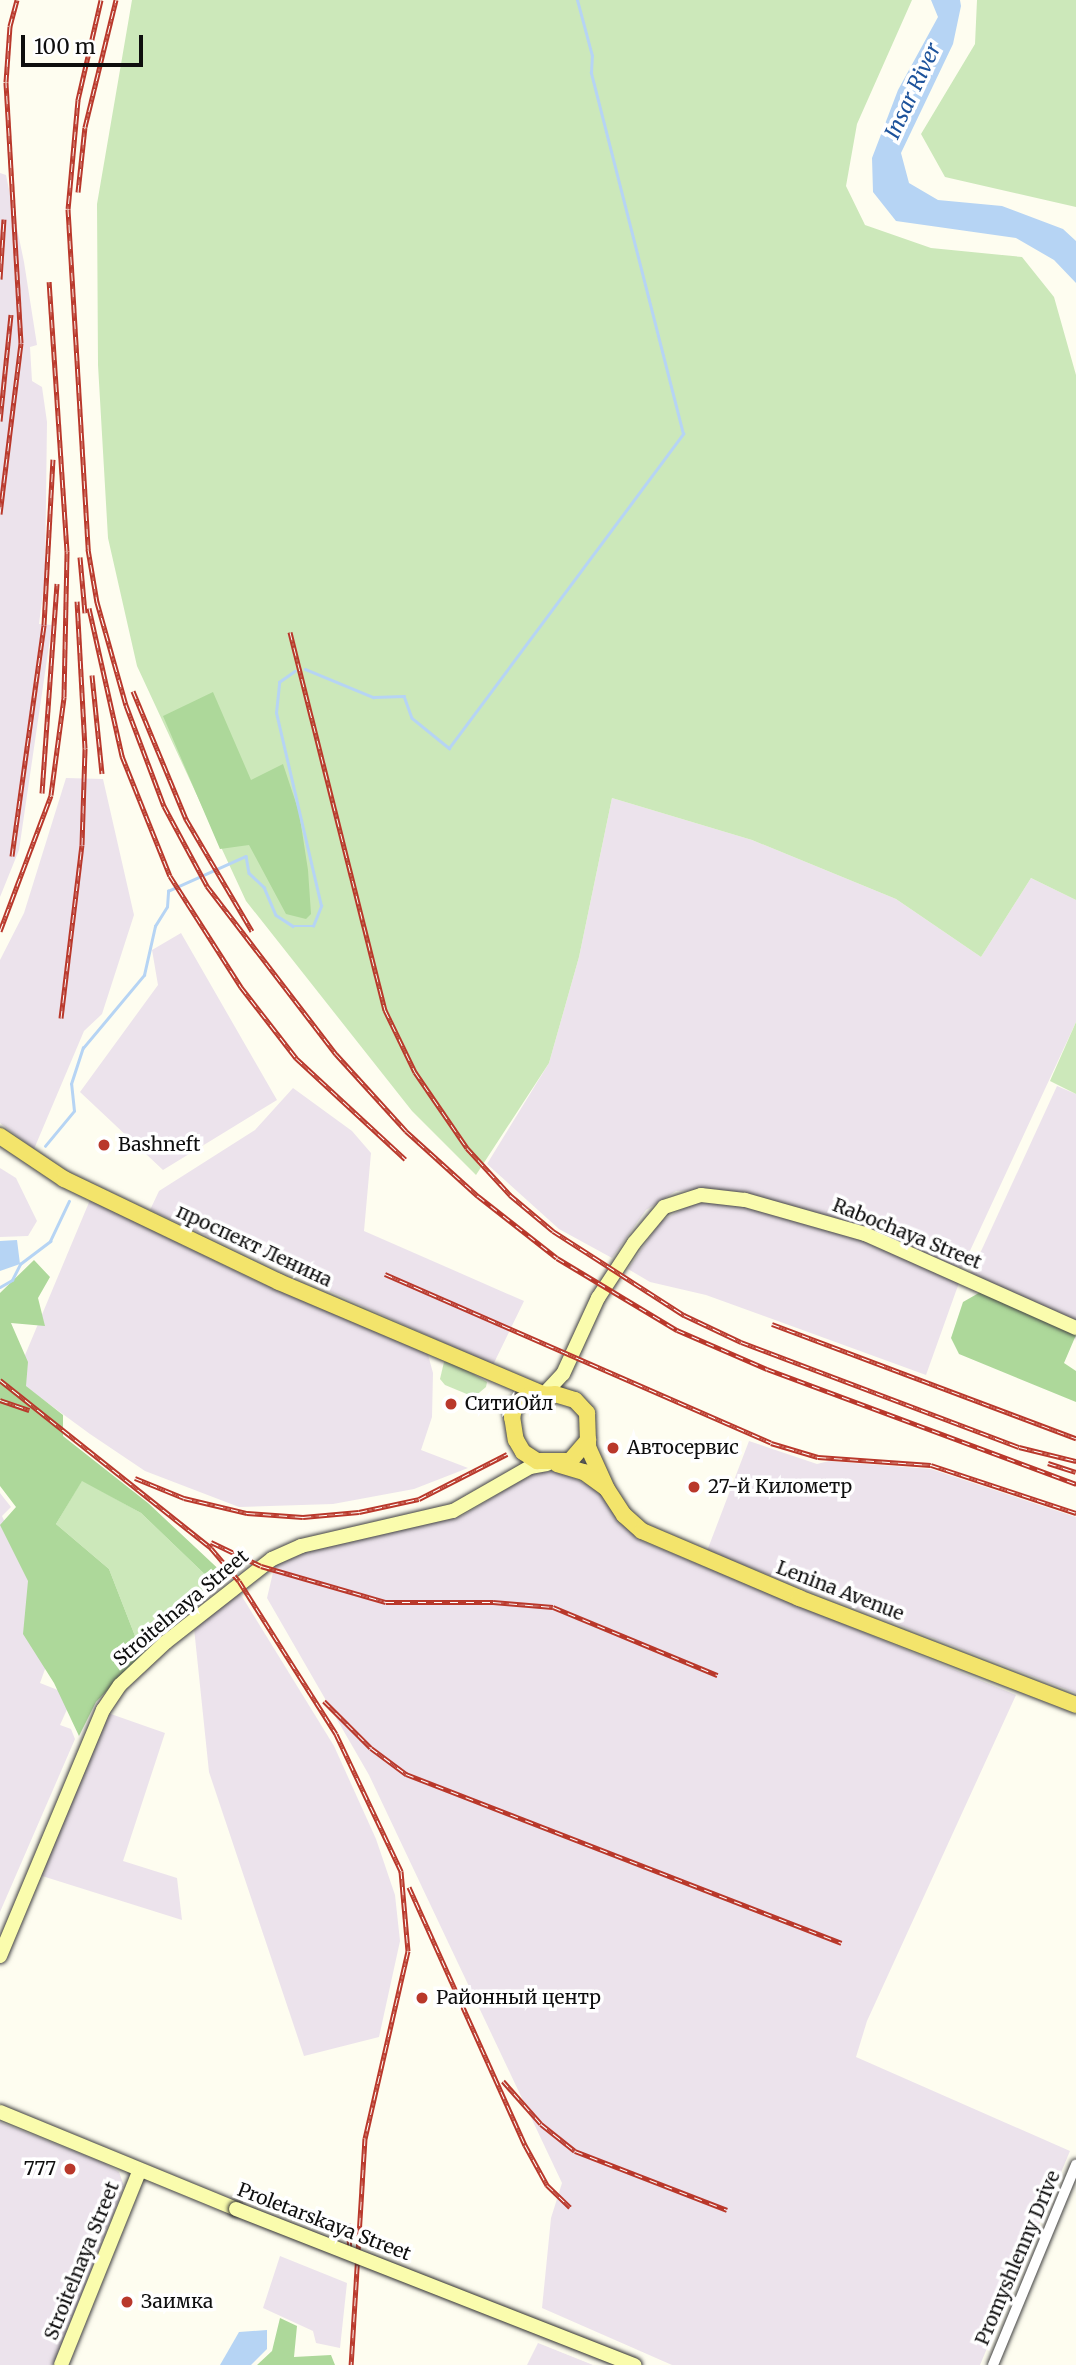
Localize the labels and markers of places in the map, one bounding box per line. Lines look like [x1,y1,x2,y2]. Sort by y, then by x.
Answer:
place label: Bashneft [118,1134,200,1156]
marker: Bashneft [96,1137,112,1153]
place label: СитиОйл [465,1393,553,1415]
marker: СитиОйл [443,1396,459,1412]
place label: Автосервис [627,1437,739,1459]
marker: Автосервис [605,1440,621,1456]
place label: 27-й Километр [708,1476,852,1498]
marker: 27-й Километр [686,1479,702,1495]
place label: Районный центр [436,1987,601,2009]
marker: Районный центр [414,1990,430,2006]
place label: 777 [24,2158,56,2180]
marker: 777 [62,2161,78,2177]
place label: Заимка [141,2291,213,2313]
marker: Заимка [119,2294,135,2310]

